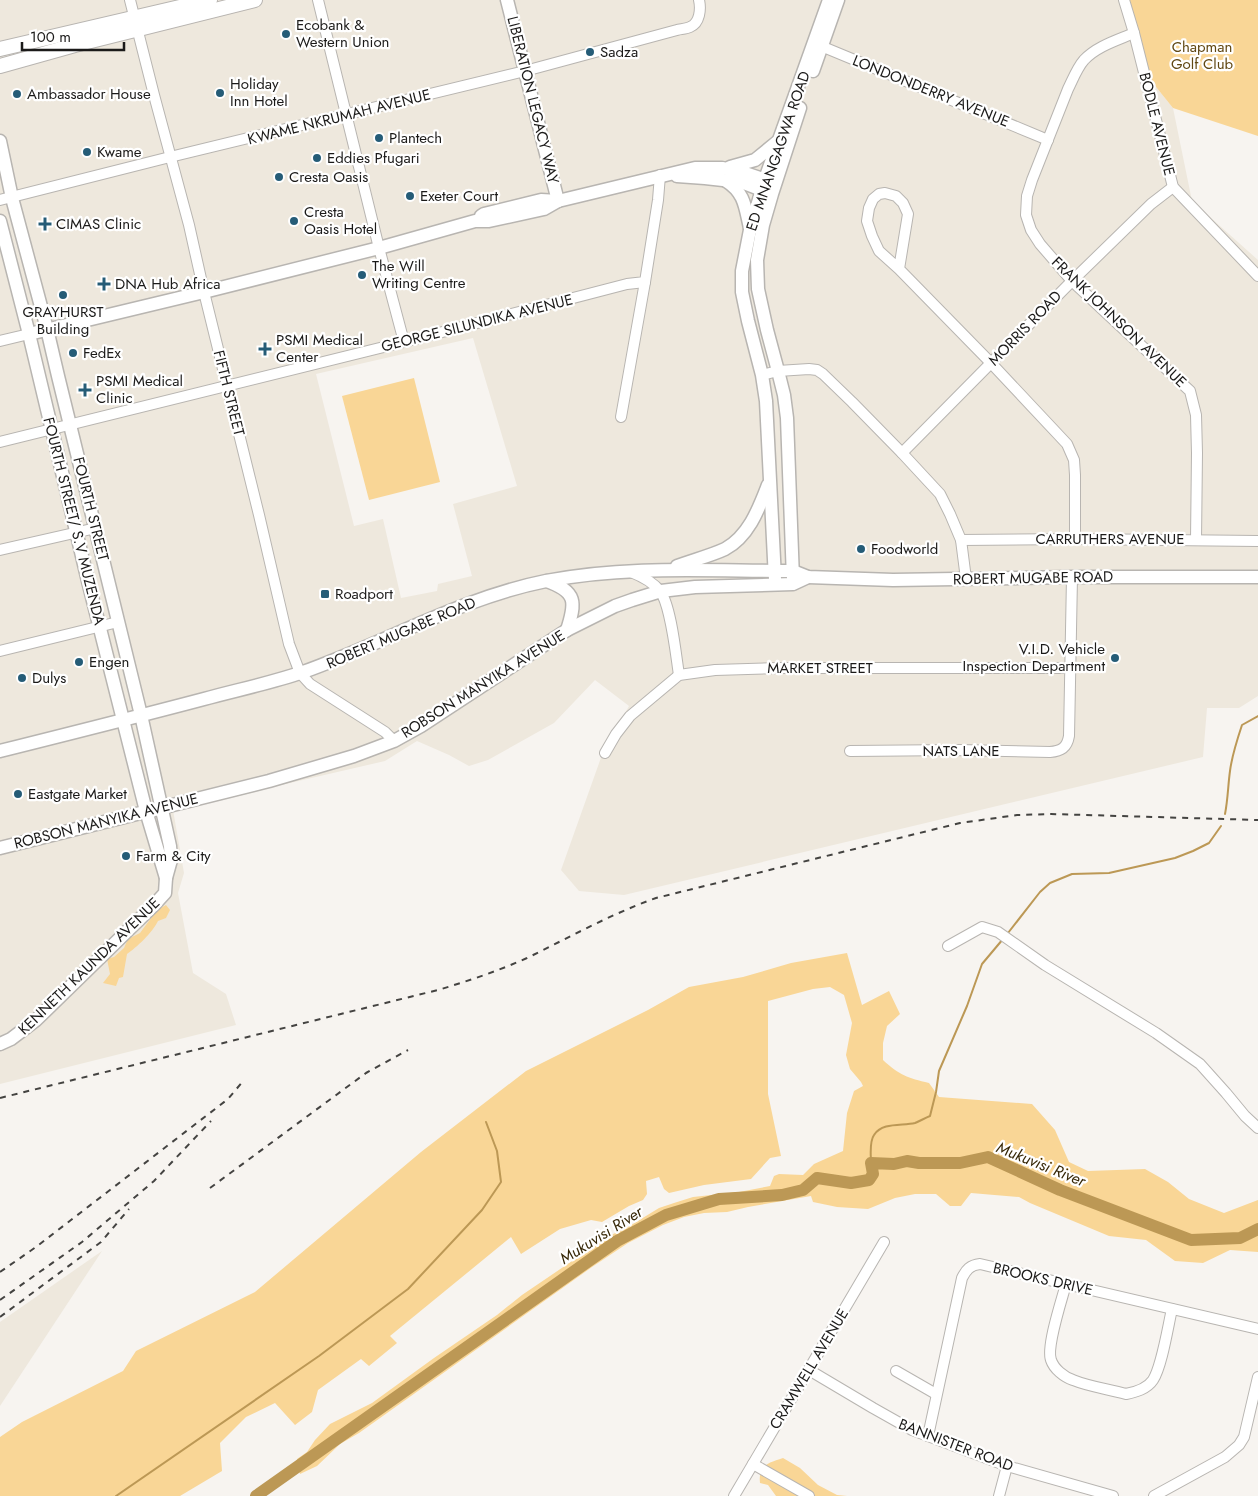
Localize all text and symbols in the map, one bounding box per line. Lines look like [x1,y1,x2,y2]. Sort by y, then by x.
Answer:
place label: Ecobank & Western Union [296,14,390,53]
street label: LIBERATION LEGACY WAY [502,14,565,187]
scale bar [22,20,125,52]
text: 100 m [30,26,71,48]
marker: Ecobank & Western Union [280,28,292,40]
park label: Chapman Golf Club [1171,36,1234,75]
place label: Sadza [600,41,638,63]
marker: Sadza [584,46,596,58]
street label: LONDONDERRY AVENUE [849,49,1013,133]
street label: ED MNANGAGWA ROAD [740,68,816,234]
street label: BODLE AVENUE [1134,70,1180,178]
place label: Holiday Inn Hotel [230,73,288,112]
place label: Ambassador House [27,83,151,105]
street label: KWAME NKRUMAH AVENUE [245,84,433,150]
marker: Holiday Inn Hotel [214,87,226,99]
marker: Ambassador House [11,88,23,100]
place label: Plantech [389,127,442,149]
marker: Plantech [373,132,385,144]
place label: Kwame [97,141,142,163]
marker: Kwame [81,146,93,158]
place label: Eddies Pfugari [327,147,420,169]
marker: Eddies Pfugari [311,152,323,164]
place label: Cresta Oasis [289,166,368,188]
marker: Cresta Oasis [273,171,285,183]
place label: Exeter Court [420,185,499,207]
marker: Exeter Court [404,190,416,202]
place label: Cresta Oasis Hotel [304,201,377,240]
place label: CIMAS Clinic [56,213,141,235]
marker: Cresta Oasis Hotel [288,215,300,227]
marker: CIMAS Clinic [38,217,52,231]
street label: FRANK JOHNSON AVENUE [1047,251,1191,393]
place label: The Will Writing Centre [372,255,466,294]
marker: The Will Writing Centre [356,269,368,281]
place label: DNA Hub Africa [115,273,221,295]
marker: DNA Hub Africa [97,277,111,291]
street label: MORRIS ROAD [983,285,1067,371]
marker: GRAYHURST Building [57,289,69,301]
street label: GEORGE SILUNDIKA AVENUE [379,289,575,357]
place label: GRAYHURST Building [22,301,104,340]
place label: PSMI Medical Center [276,329,363,368]
place label: FedEx [83,342,122,364]
marker: PSMI Medical Center [258,342,272,356]
marker: FedEx [67,347,79,359]
street label: FIFTH STREET [208,348,250,438]
place label: PSMI Medical Clinic [96,370,183,409]
marker: PSMI Medical Clinic [78,383,92,397]
street label: FOURTH STREET/ S.V MUZENDA [38,415,111,627]
street label: FOURTH STREET [67,455,115,563]
street label: CARRUTHERS AVENUE [1035,528,1185,550]
place label: Foodworld [871,538,938,560]
marker: Foodworld [855,543,867,555]
street label: ROBERT MUGABE ROAD [953,566,1113,590]
place label: Roadport [335,583,393,605]
marker: Roadport [319,588,331,600]
street label: ROBERT MUGABE ROAD [323,592,479,674]
street label: ROBSON MANYIKA AVENUE [397,625,569,743]
place label: V.I.D. Vehicle Inspection Department [963,638,1105,677]
place label: Engen [89,651,129,673]
marker: V.I.D. Vehicle Inspection Department [1109,652,1121,664]
marker: Engen [73,656,85,668]
street label: MARKET STREET [767,657,873,679]
place label: Dulys [32,667,66,689]
marker: Dulys [16,672,28,684]
street label: NATS LANE [922,740,1000,762]
place label: Eastgate Market [28,783,127,805]
street label: ROBSON MANYIKA AVENUE [12,787,200,855]
marker: Eastgate Market [12,788,24,800]
place label: Farm & City [136,845,211,867]
marker: Farm & City [120,850,132,862]
street label: KENNETH KAUNDA AVENUE [13,892,165,1040]
water label: Mukuvisi River [993,1136,1090,1193]
water label: Mukuvisi River [555,1199,648,1270]
street label: BROOKS DRIVE [991,1257,1095,1301]
street label: CRAMWELL AVENUE [764,1304,854,1434]
street label: BANNISTER ROAD [895,1413,1017,1477]

